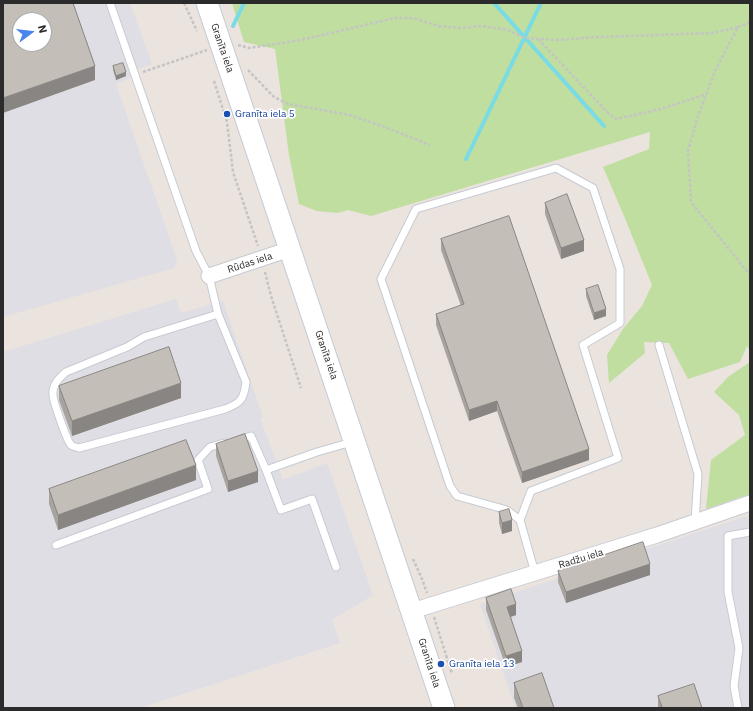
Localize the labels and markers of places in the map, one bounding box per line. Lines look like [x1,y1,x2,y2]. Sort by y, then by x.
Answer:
place label: Granīta iela 5 [235,108,295,120]
marker: Granīta iela 5 [222,109,232,119]
place label: Granīta iela 13 [449,658,515,670]
marker: Granīta iela 13 [436,659,446,669]

